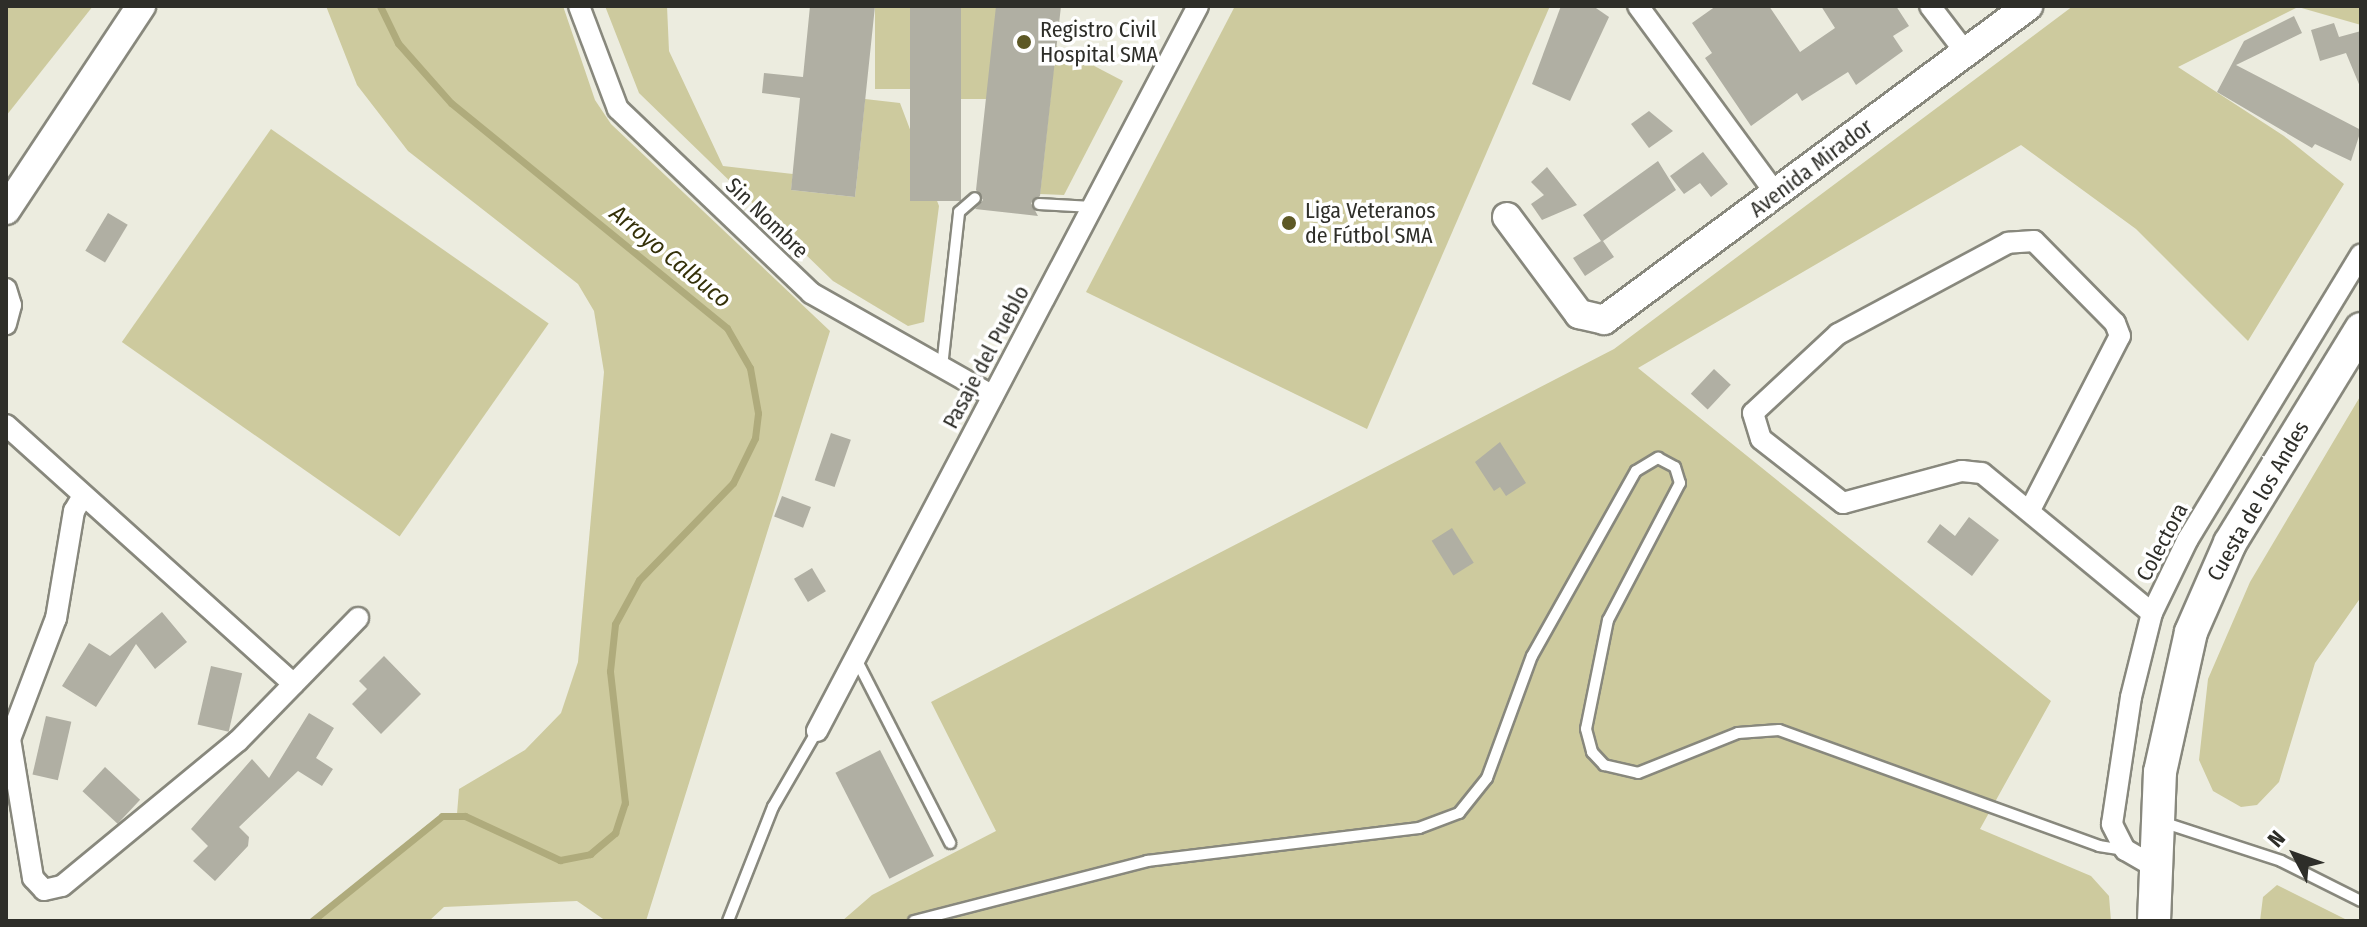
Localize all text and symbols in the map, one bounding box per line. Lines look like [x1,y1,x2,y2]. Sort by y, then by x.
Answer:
place label: Registro Civil Hospital SMA [1040,16,1158,68]
marker: Registro Civil Hospital SMA [1015,33,1033,51]
street label: Avenida Mirador [1744,113,1878,223]
street label: Sin Nombre [720,172,814,264]
place label: Liga Veteranos de Fútbol SMA [1305,197,1436,248]
water label: Arroyo Calbuco [604,199,736,315]
marker: Liga Veteranos de Fútbol SMA [1280,214,1298,232]
street label: Pasaje del Pueblo [937,281,1035,433]
street label: Cuesta de los Andes [2201,416,2315,586]
street label: Colectora [2131,498,2193,586]
north arrow [2255,815,2335,895]
text: N [2262,825,2291,853]

